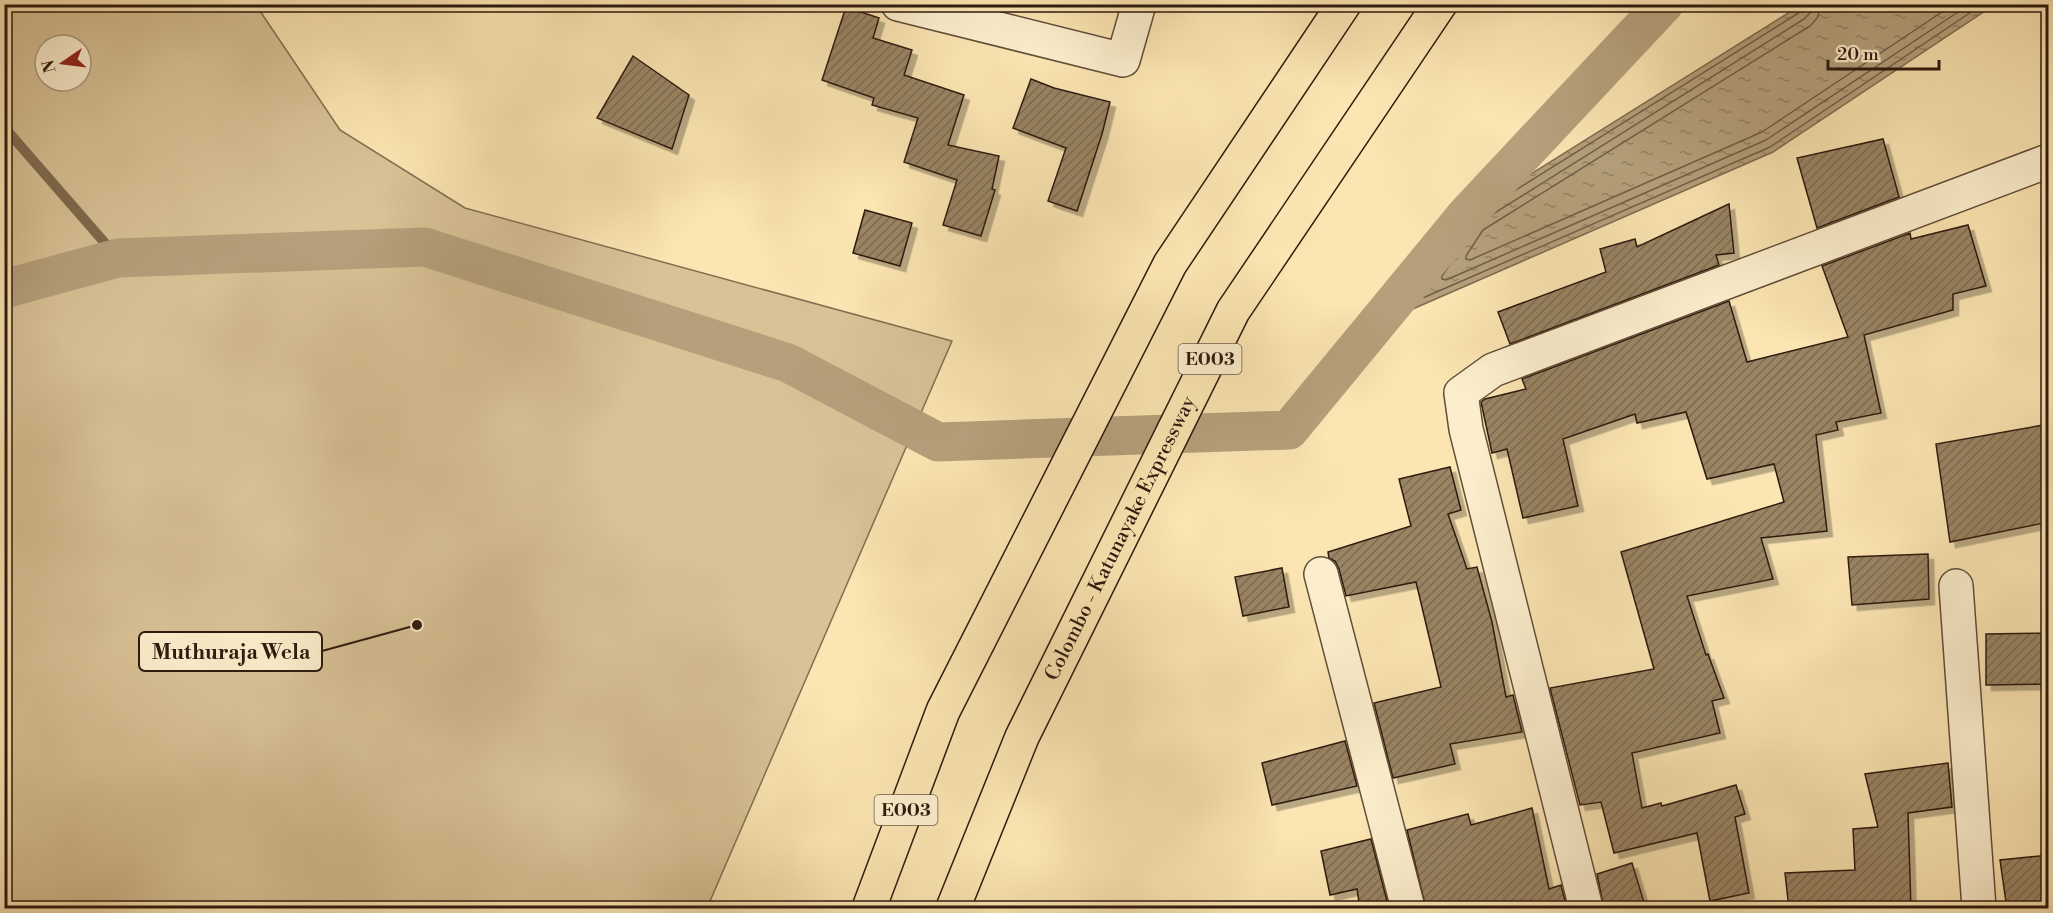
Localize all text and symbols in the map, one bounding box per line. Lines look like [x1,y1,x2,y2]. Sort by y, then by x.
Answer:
north arrow [33,33,93,93]
scale bar [1828,33,1939,71]
text: 20 m [1837,43,1879,66]
text: N [38,57,61,75]
road number: E003 [1178,344,1242,374]
street label: Colombo - Katunayake Expressway [1039,392,1201,685]
callout: Muthuraja Wela [139,632,322,671]
text: Muthuraja Wela [152,640,311,666]
road number: E003 [874,795,938,825]

